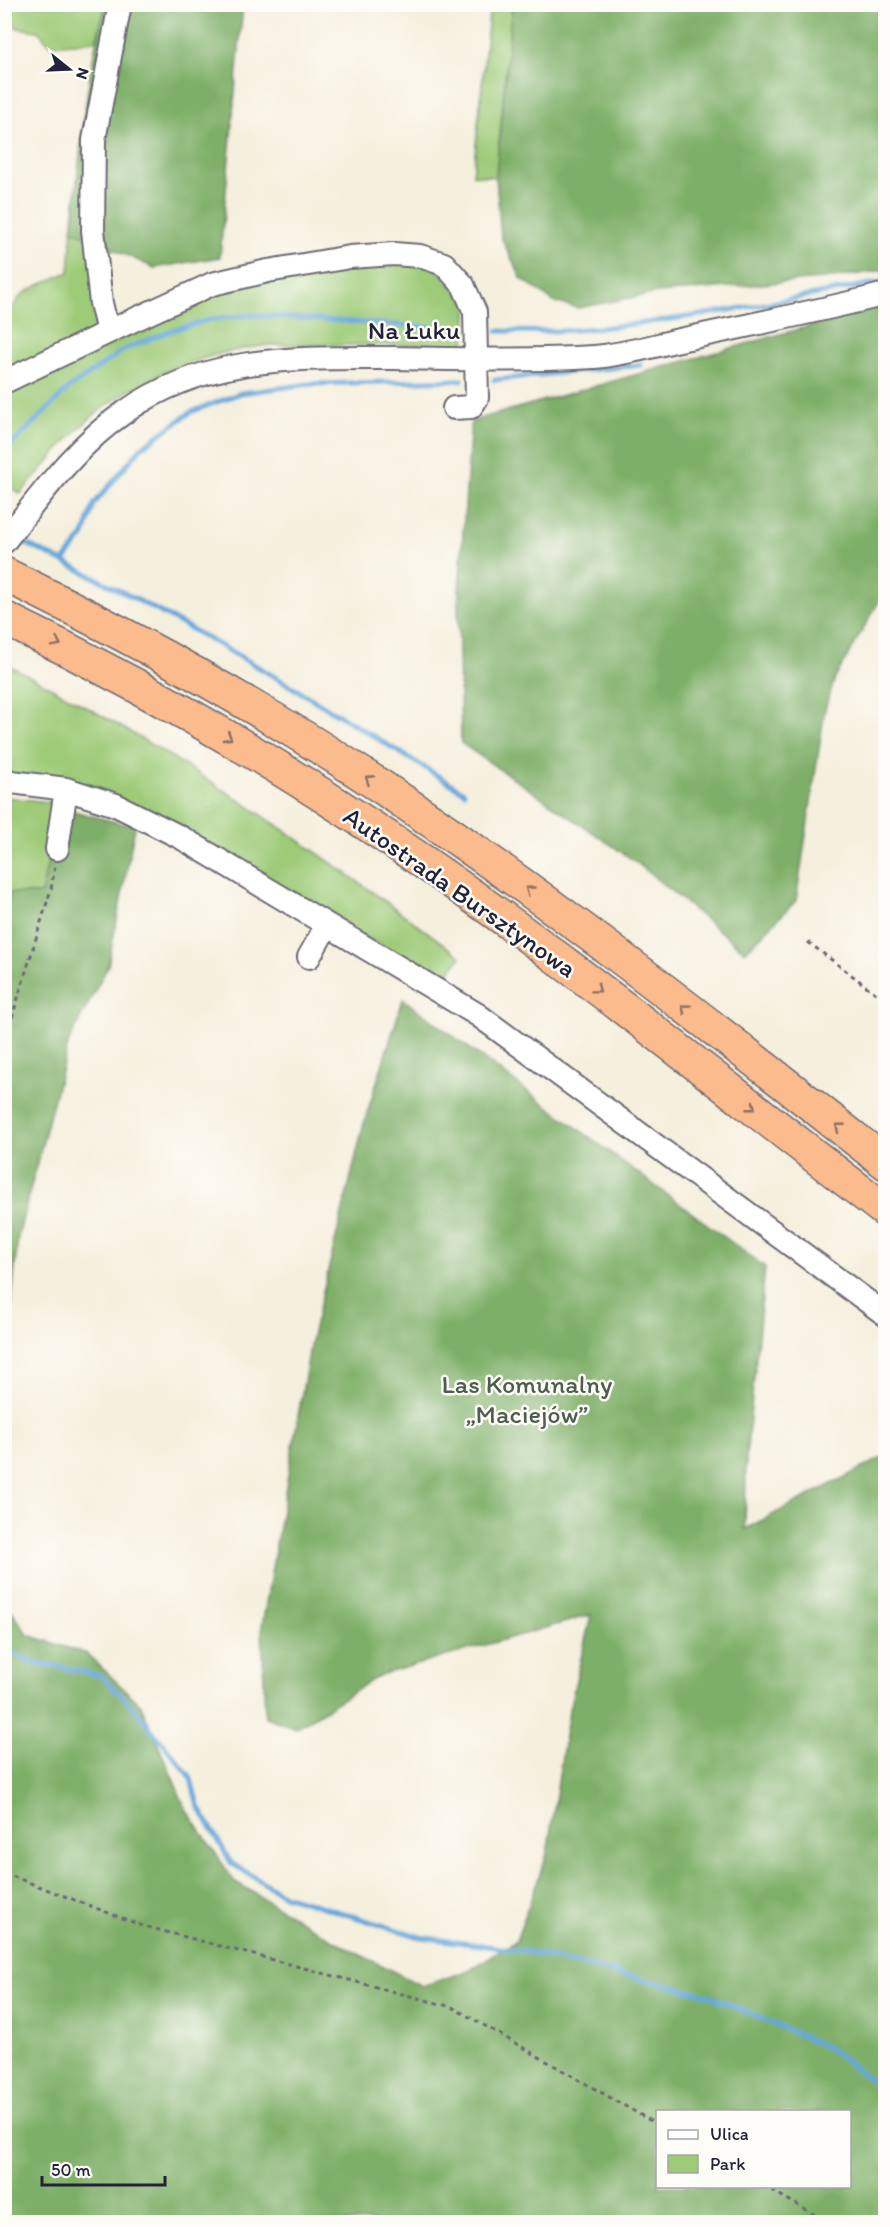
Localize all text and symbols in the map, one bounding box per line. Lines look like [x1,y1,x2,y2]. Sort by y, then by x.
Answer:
north arrow [39,39,99,99]
text: N [72,65,93,82]
street label: Na Łuku [368,314,460,346]
one-way arrow [51,636,62,648]
one-way arrow [222,730,232,741]
one-way arrow [365,775,375,787]
street label: Autostrada Bursztynowa [338,800,583,985]
one-way arrow [525,887,536,898]
one-way arrow [590,982,601,993]
one-way arrow [681,1004,692,1015]
one-way arrow [745,1100,756,1111]
one-way arrow [835,1123,846,1134]
park label: Las Komunalny „Maciejów” [442,1368,612,1430]
legend [656,2110,851,2188]
text: Ulica [710,2123,749,2145]
scale bar [42,2149,165,2187]
text: Park [710,2153,745,2175]
text: 50 m [51,2159,91,2181]

